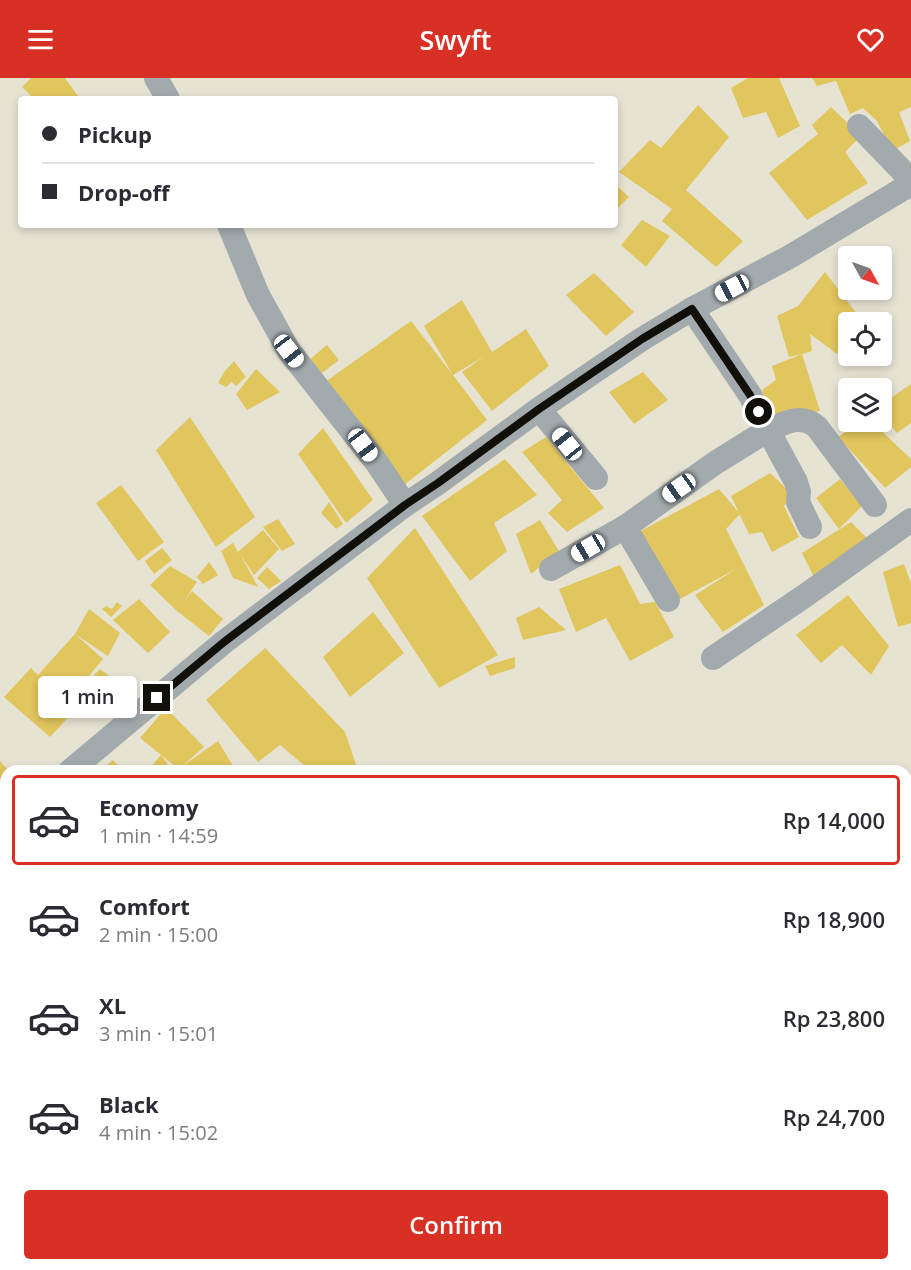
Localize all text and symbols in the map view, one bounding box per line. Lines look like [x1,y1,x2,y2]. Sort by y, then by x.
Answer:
text: Swyft [420,21,491,58]
icon: menu [24,23,57,56]
icon: heart [854,23,887,56]
text: Pickup [78,119,152,149]
text: Drop-off [78,177,170,207]
north arrow [838,246,892,300]
map controls [838,246,892,432]
car [712,272,752,304]
button: locate [838,312,892,366]
car [271,331,307,371]
button: layers [838,378,892,432]
route start [745,398,772,425]
car [549,424,585,464]
car [345,425,381,465]
car [659,470,699,506]
car [568,531,608,565]
callout: 1 min [37,677,136,719]
text: 1 min [61,683,115,710]
route end [143,684,170,711]
text: Economy [99,792,198,822]
icon: car [27,793,81,847]
text: Rp 14,000 [783,805,885,835]
text: 1 min · 14:59 [99,822,218,849]
text: Comfort [99,891,190,921]
icon: car [27,892,81,946]
text: Rp 18,900 [783,904,885,934]
text: 2 min · 15:00 [99,921,218,948]
text: XL [99,990,126,1020]
icon: car [27,991,81,1045]
text: Rp 23,800 [783,1003,885,1033]
text: 3 min · 15:01 [99,1020,218,1047]
text: Black [99,1089,159,1119]
icon: car [27,1090,81,1144]
text: Rp 24,700 [783,1102,885,1132]
text: 4 min · 15:02 [99,1119,218,1146]
button: Confirm [24,1190,888,1259]

